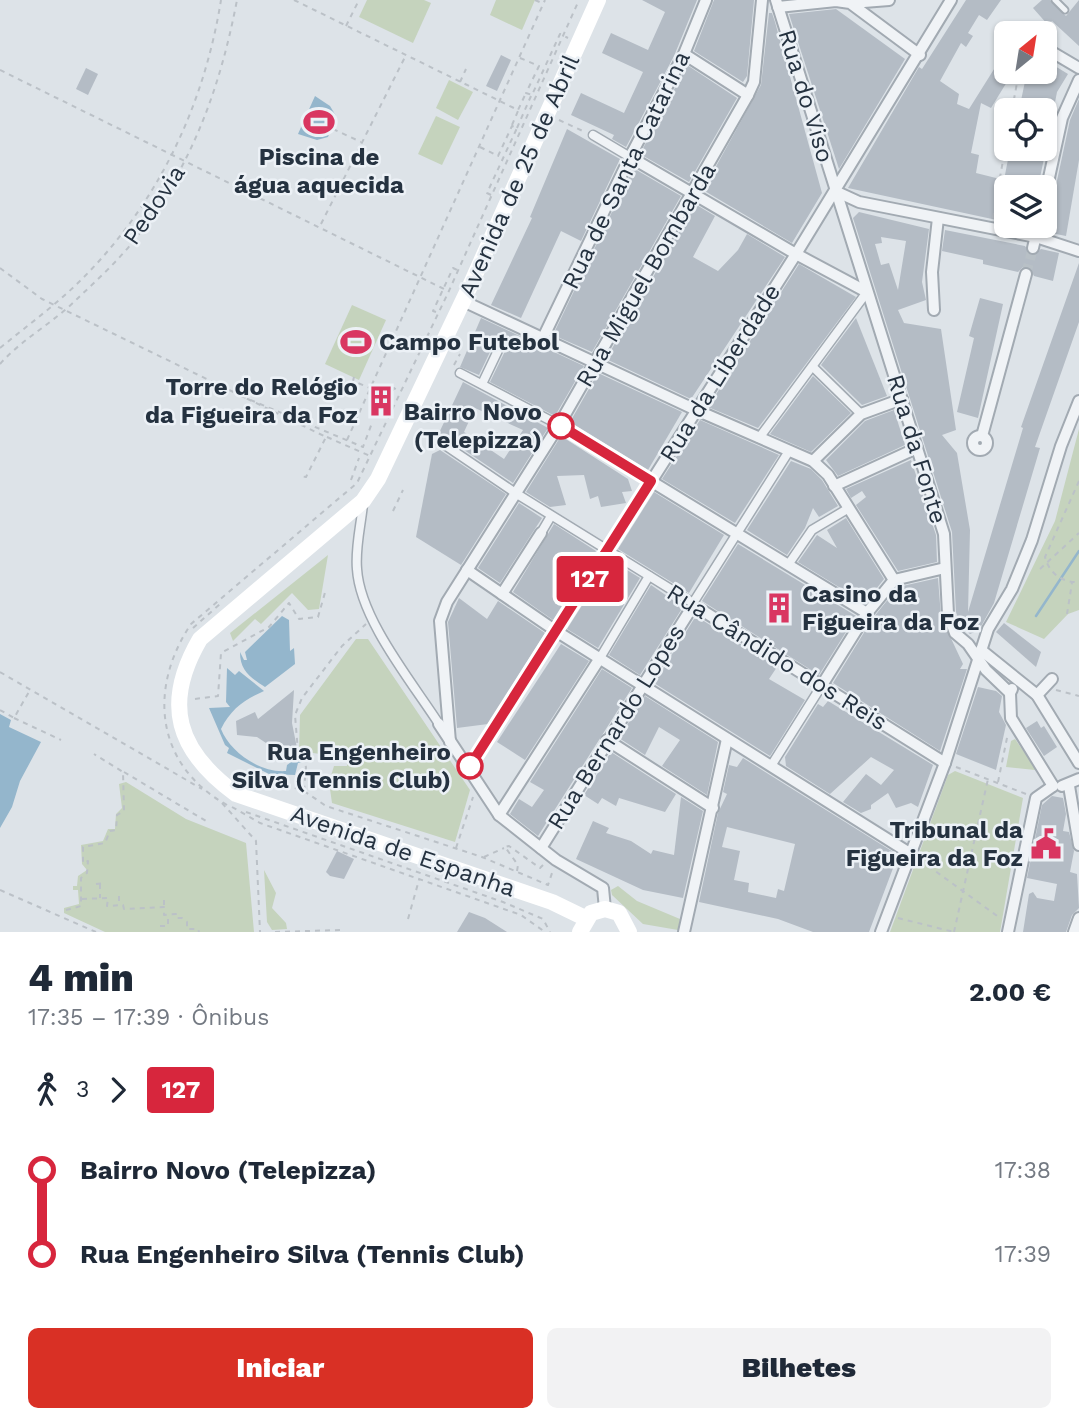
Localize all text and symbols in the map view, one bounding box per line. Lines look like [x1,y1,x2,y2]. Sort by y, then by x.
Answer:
north arrow [994,21,1057,84]
map controls [994,21,1057,238]
street label: Rua do Viso [773,26,839,166]
street label: Rua de Santa Catarina [556,46,696,294]
street label: Avenida de 25 de Abril [453,50,585,302]
button: locate [994,98,1057,161]
sports icon: Piscina de água aquecida [302,105,336,139]
place label: Piscina de água aquecida [234,143,404,199]
street label: Rua Miguel Bombarda [570,158,722,392]
street label: Pedovia [117,160,191,250]
button: layers [994,175,1057,238]
street label: Rua da Liberdade [654,279,786,467]
sports icon: Campo Futebol [339,325,373,359]
place label: Campo Futebol [379,328,559,356]
street label: Rua da Fonte [881,371,953,527]
place label: Torre do Relógio da Figueira da Foz [145,373,358,429]
building icon: Torre do Relógio da Figueira da Foz [364,384,398,418]
place label: Bairro Novo (Telepizza) [403,398,542,454]
marker: Bairro Novo (Telepizza) [548,413,574,439]
line badge: 127 [550,556,630,602]
text: 127 [571,565,609,593]
street label: Rua Cândido dos Reis [662,578,892,736]
place label: Casino da Figueira da Foz [802,580,979,636]
building icon: Casino da Figueira da Foz [762,591,796,625]
street label: Rua Bernardo Lopes [541,619,691,835]
place label: Rua Engenheiro Silva (Tennis Club) [232,738,451,794]
marker: Rua Engenheiro Silva (Tennis Club) [457,753,483,779]
street label: Avenida de Espanha [287,799,519,903]
place label: Tribunal da Figueira da Foz [846,816,1023,872]
public building icon: Tribunal da Figueira da Foz [1029,827,1063,861]
text: 4 min [28,956,134,1000]
text: 2.00 € [969,977,1051,1007]
text: 17:35 – 17:39 · Ônibus [28,1004,269,1031]
icon: walk [28,1071,66,1109]
icon: forward [99,1071,137,1109]
text: 3 [76,1076,89,1103]
text: 127 [161,1076,200,1104]
text: Bairro Novo (Telepizza) [80,1155,376,1185]
text: 17:38 [995,1157,1051,1184]
text: Rua Engenheiro Silva (Tennis Club) [80,1239,525,1269]
text: 17:39 [995,1241,1051,1268]
button: Iniciar [28,1328,533,1408]
button: Bilhetes [547,1328,1051,1408]

